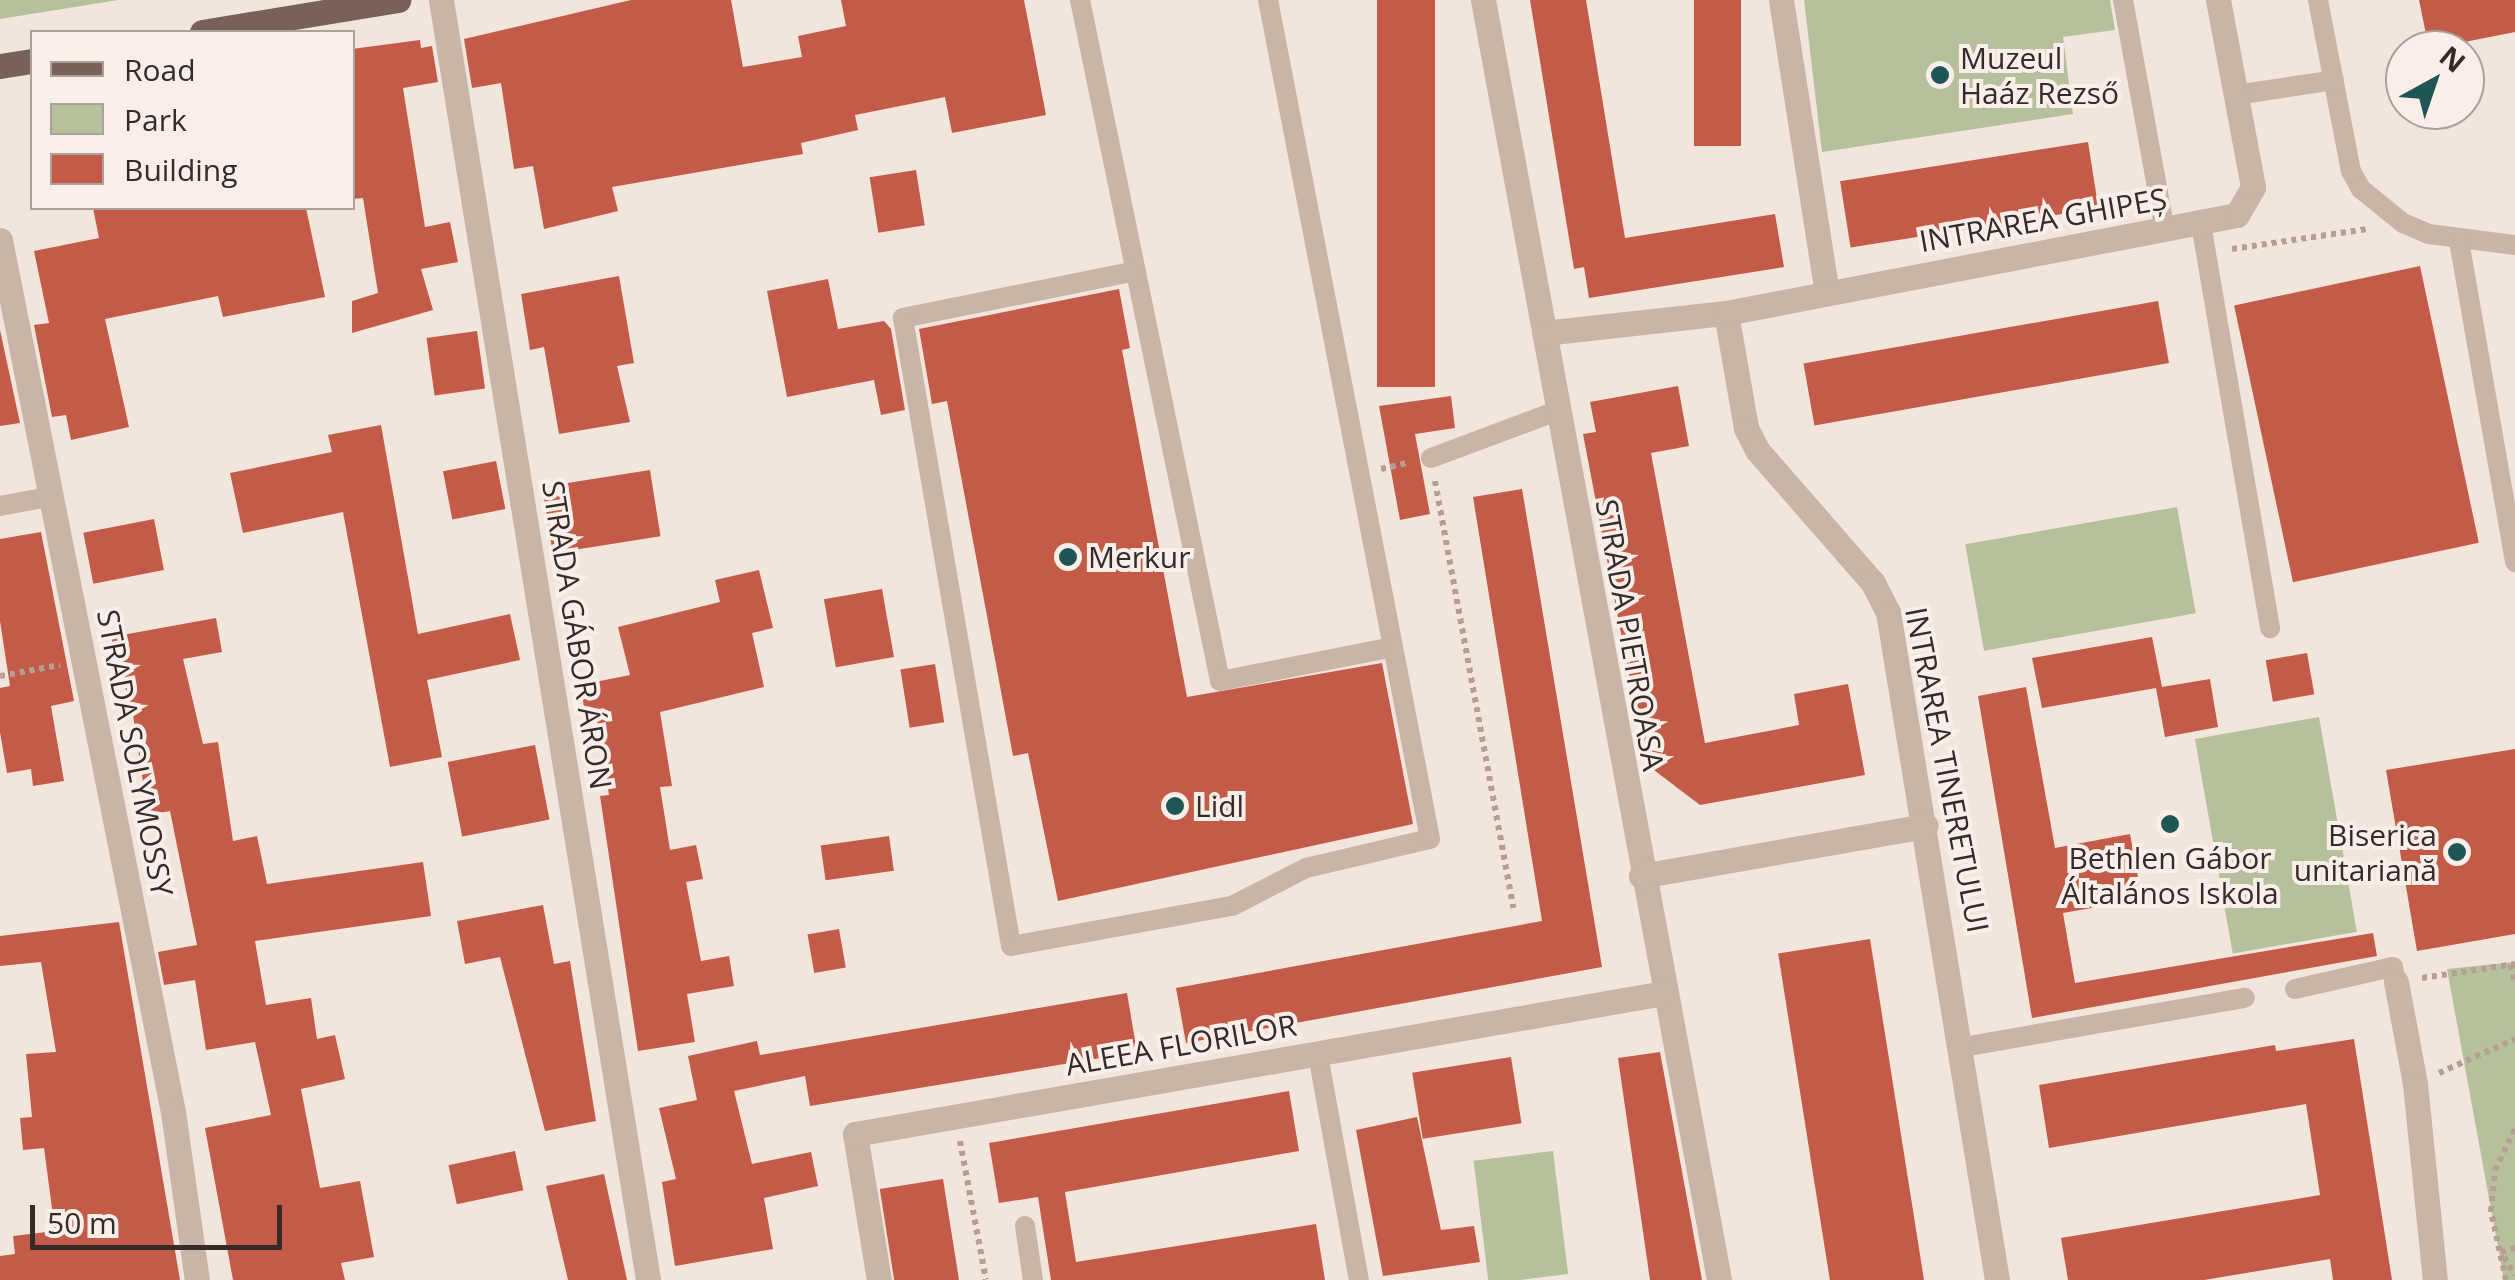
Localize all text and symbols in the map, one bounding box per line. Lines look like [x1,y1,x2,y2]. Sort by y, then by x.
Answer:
legend [30,30,355,210]
north arrow [2385,30,2485,130]
text: N [2432,37,2474,80]
place label: Muzeul Haáz Rezső [1960,40,2119,110]
text: Road [124,49,196,90]
marker: Muzeul Haáz Rezső [1929,64,1951,86]
text: Park [124,99,187,140]
text: Building [124,149,238,190]
street label: INTRAREA GHIPEȘ [1917,181,2169,259]
street label: STRADA GÁBOR ÁRON [535,478,619,792]
street label: STRADA PIETROASA [1588,497,1672,773]
place label: Merkur [1088,539,1191,575]
marker: Merkur [1057,546,1079,568]
street label: INTRAREA TINERETULUI [1898,604,1996,936]
street label: STRADA SOLYMOSSY [90,607,180,899]
place label: Lidl [1195,788,1244,824]
marker: Lidl [1164,795,1186,817]
marker: Bethlen Gábor Általános Iskola [2159,813,2181,835]
place label: Biserica unitariană [2294,817,2437,888]
place label: Bethlen Gábor Általános Iskola [2061,840,2279,910]
marker: Biserica unitariană [2446,841,2468,863]
street label: ALEEA FLORILOR [1063,1007,1299,1083]
scale bar [35,1185,288,1247]
text: 50 m [47,1202,117,1243]

